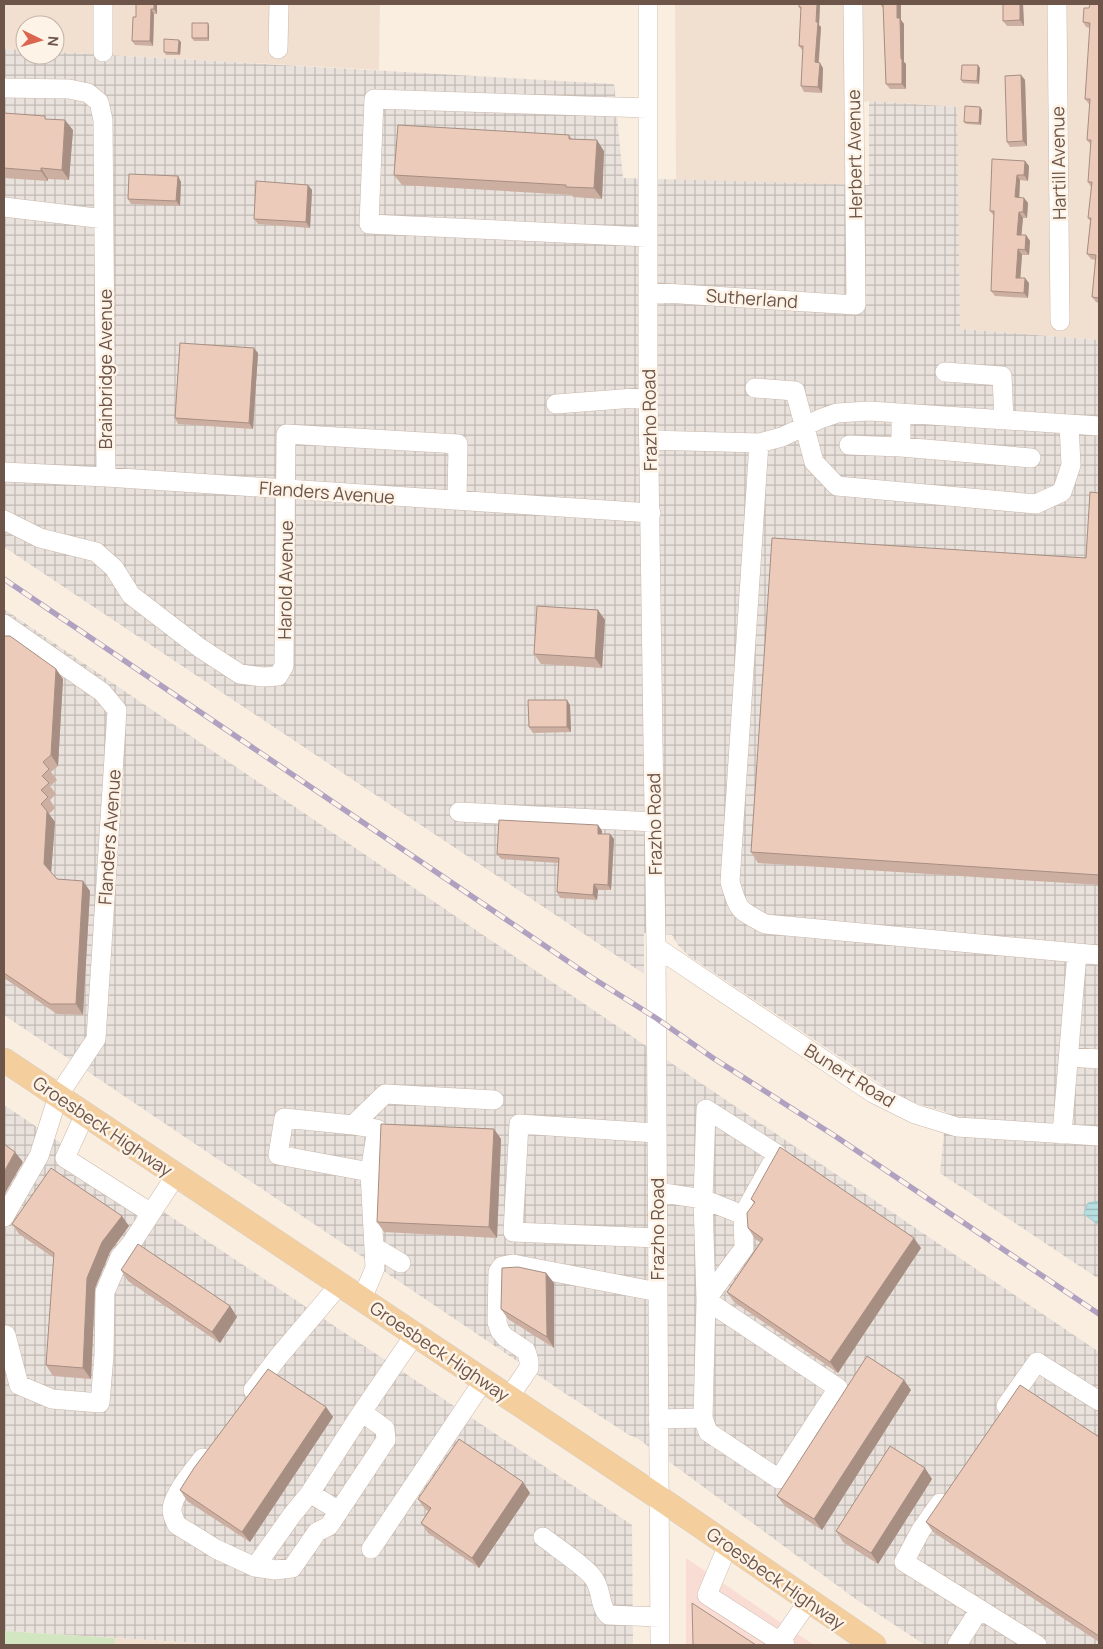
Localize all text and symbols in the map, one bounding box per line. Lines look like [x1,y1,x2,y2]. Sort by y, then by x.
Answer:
north arrow [15,15,65,65]
text: N [44,35,63,47]
street label: Herbert Avenue [841,89,867,219]
street label: Hartill Avenue [1045,106,1071,220]
street label: Sutherland [705,283,799,313]
street label: Brainbridge Avenue [93,289,117,449]
street label: Frazho Road [636,369,662,471]
street label: Flanders Avenue [258,475,396,509]
street label: Harold Avenue [272,520,298,640]
street label: Flanders Avenue [92,768,126,906]
street label: Frazho Road [641,773,667,875]
street label: Bunert Road [800,1038,900,1112]
street label: Groesbeck Highway [29,1070,178,1182]
street label: Frazho Road [645,1178,669,1280]
street label: Groesbeck Highway [366,1295,515,1407]
street label: Groesbeck Highway [702,1521,850,1635]

